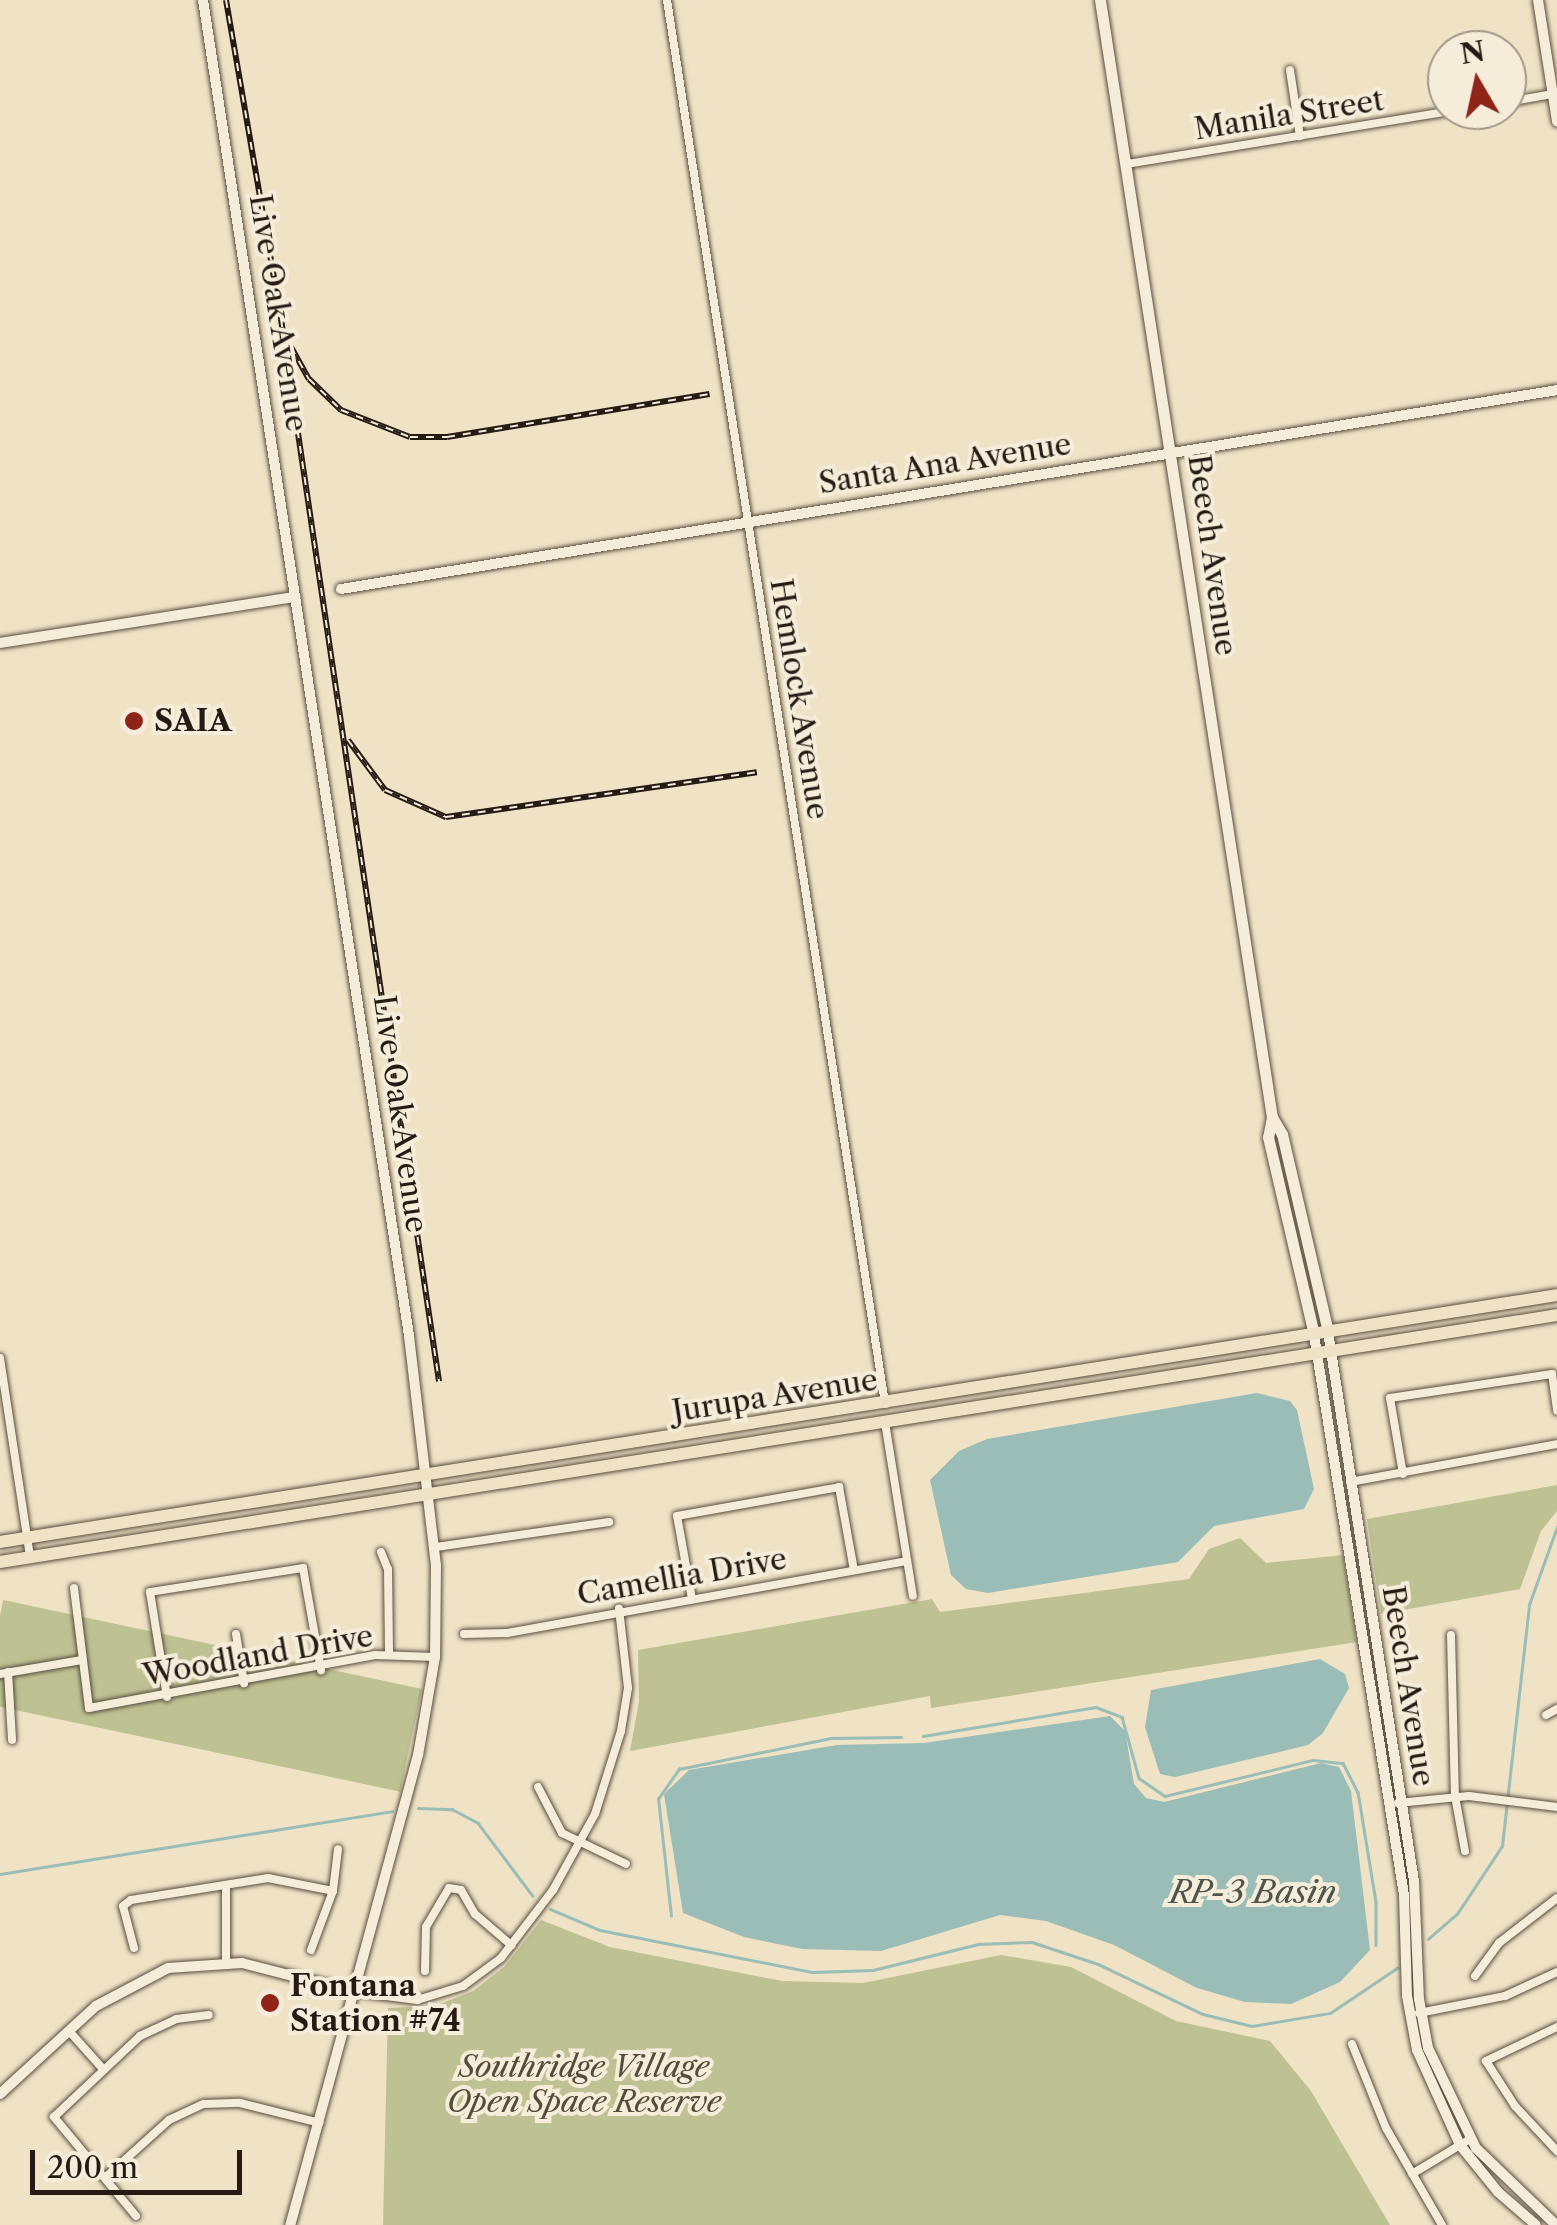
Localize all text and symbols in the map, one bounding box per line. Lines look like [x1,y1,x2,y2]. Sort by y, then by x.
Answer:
north arrow [1427,30,1527,130]
text: N [1458,34,1487,71]
street label: Manila Street [1192,82,1386,148]
street label: Live Oak Avenue [241,191,315,435]
street label: Santa Ana Avenue [815,426,1075,502]
street label: Beech Avenue [1180,452,1244,658]
street label: Hemlock Avenue [762,575,836,823]
place label: SAIA [154,703,232,739]
marker: SAIA [123,710,145,732]
street label: Live Oak Avenue [365,992,435,1236]
street label: Jurupa Avenue [669,1362,881,1430]
street label: Camellia Drive [574,1541,790,1613]
street label: Beech Avenue [1374,1583,1442,1789]
street label: Woodland Drive [140,1618,376,1694]
water label: RP-3 Basin [1170,1873,1336,1911]
place label: Fontana Station #74 [290,1968,461,2038]
marker: Fontana Station #74 [259,1992,281,2014]
park label: Southridge Village Open Space Reserve [447,2049,721,2120]
scale bar [35,2130,248,2192]
text: 200 m [47,2149,138,2186]

